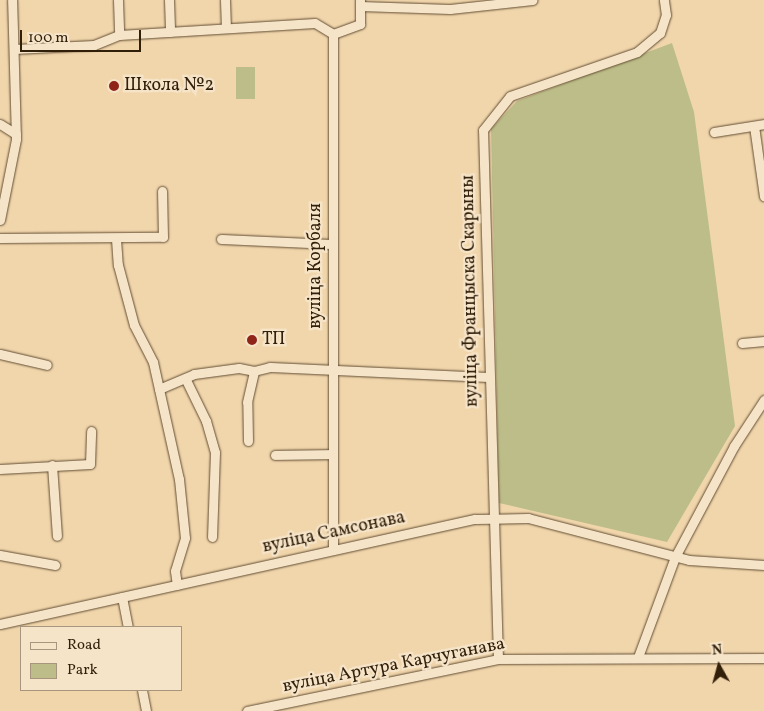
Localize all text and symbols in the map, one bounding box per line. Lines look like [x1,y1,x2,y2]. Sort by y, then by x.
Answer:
scale bar [22,20,144,52]
text: 100 m [28,28,68,49]
place label: Школа №2 [124,75,214,97]
marker: Школа №2 [108,80,120,92]
street label: вуліца Францыска Скарыны [458,175,484,407]
street label: вуліца Корбаля [305,203,327,329]
place label: ТП [262,329,285,351]
marker: ТП [246,334,258,346]
street label: вуліца Самсонава [261,507,407,559]
legend [20,626,182,691]
street label: вуліца Артура Карчуганава [281,634,507,698]
text: Road [67,635,101,656]
north arrow [694,641,744,691]
text: N [711,641,723,661]
text: Park [67,660,98,681]

